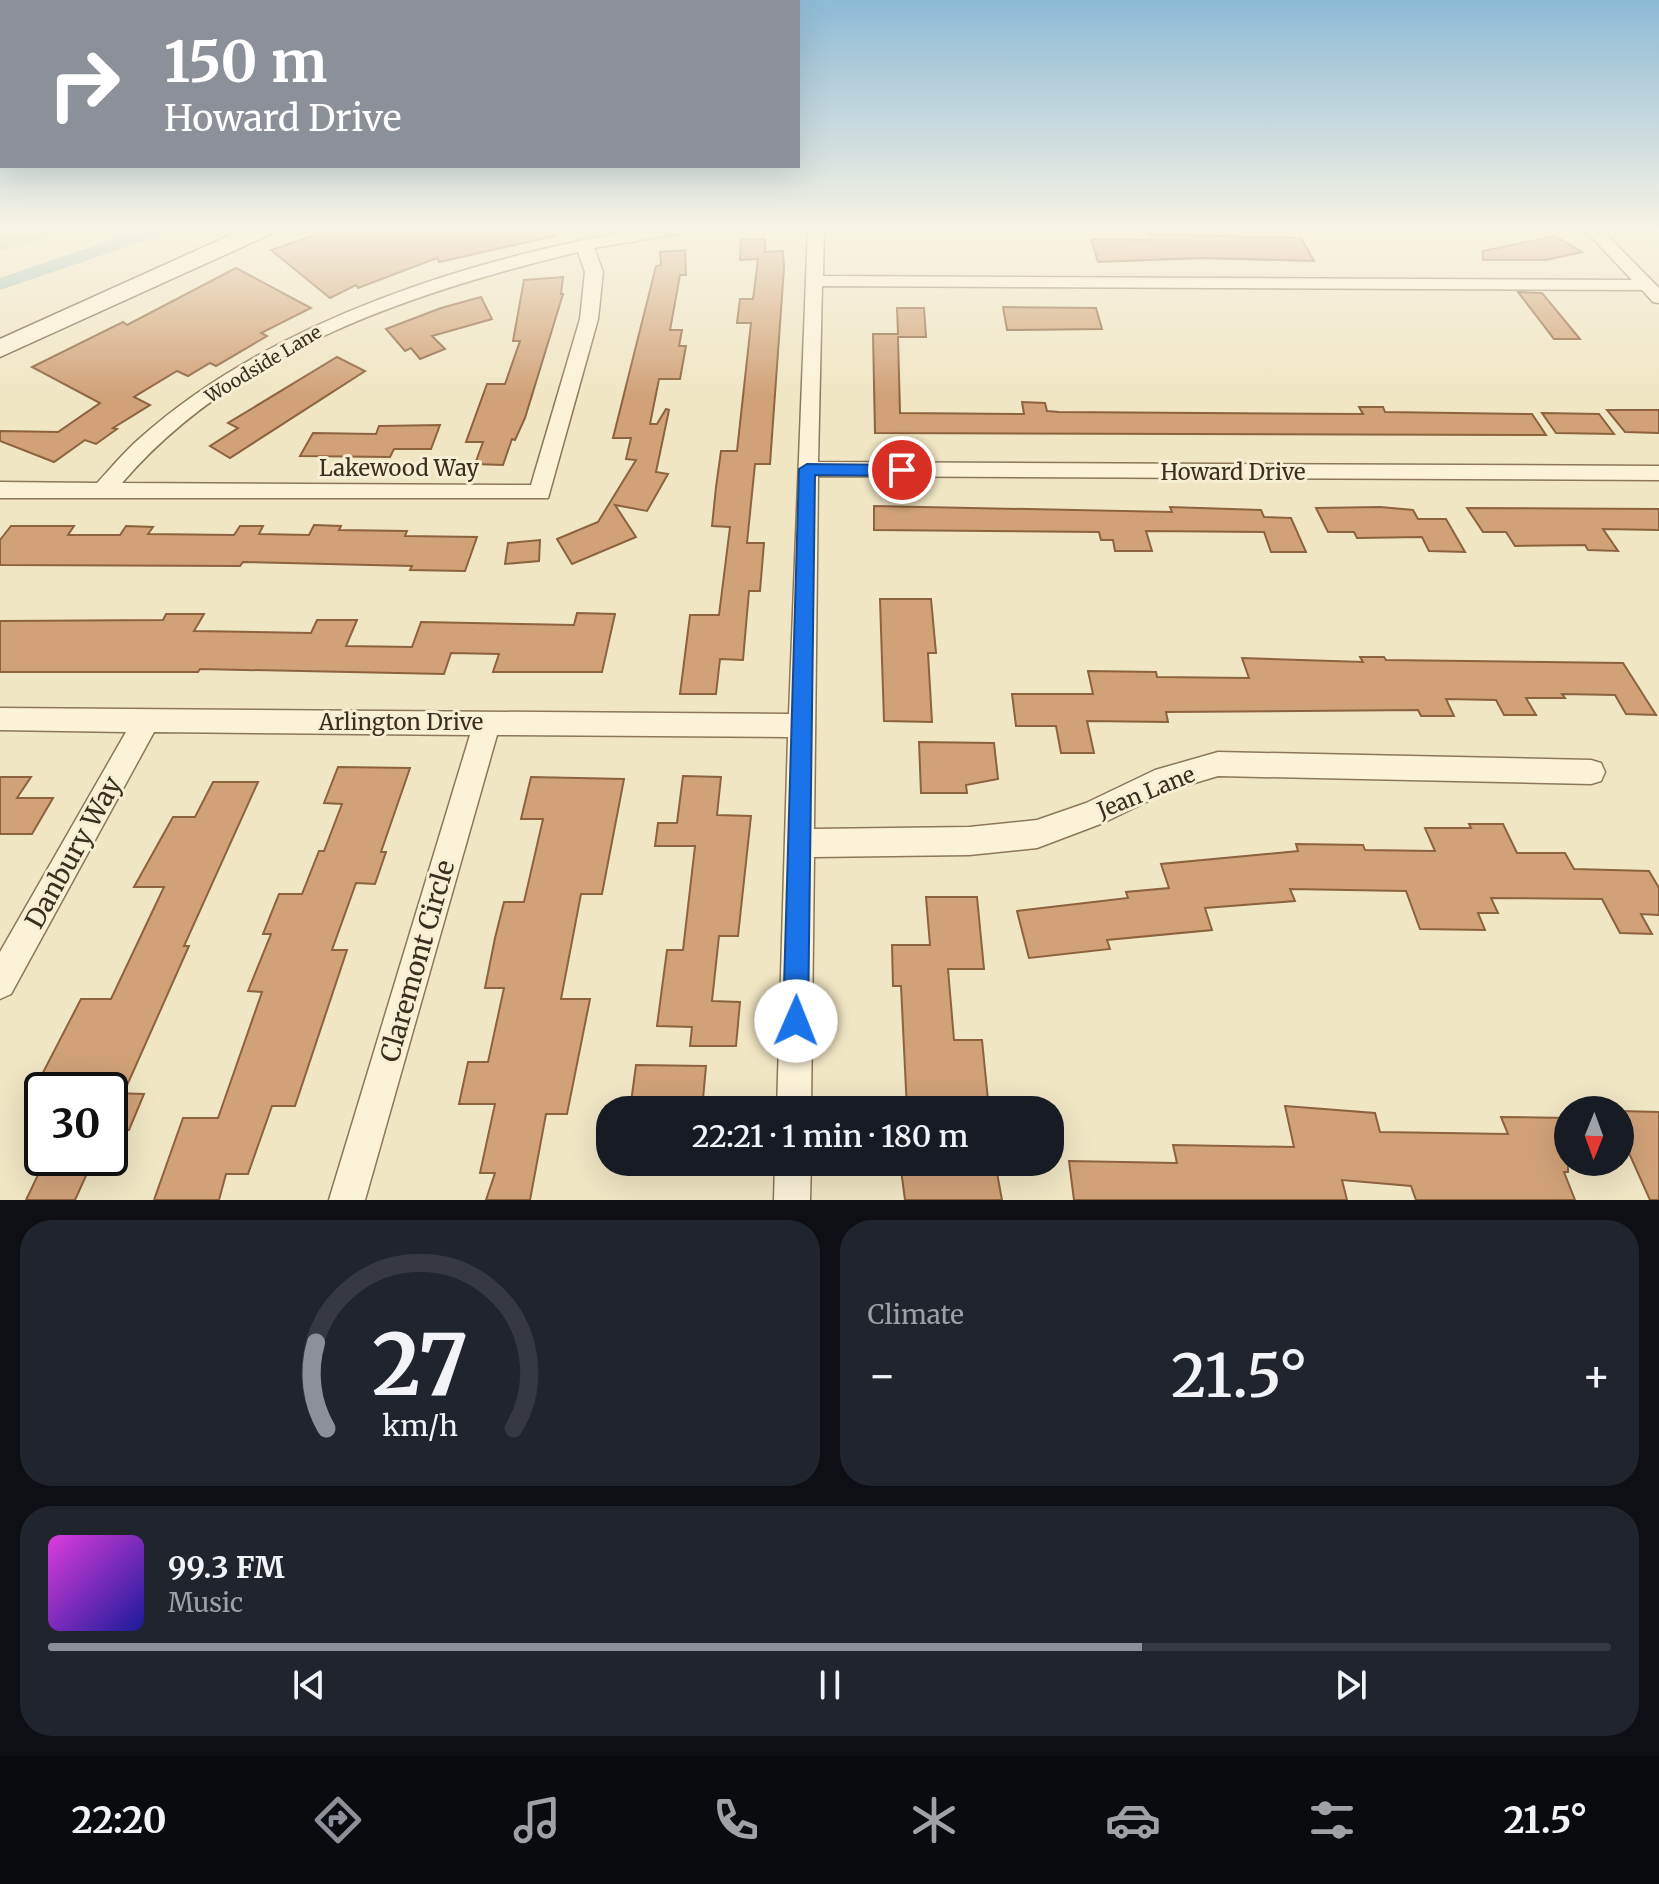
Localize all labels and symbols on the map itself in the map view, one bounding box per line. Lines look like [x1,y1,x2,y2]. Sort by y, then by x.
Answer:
street label: Woodside Lane [200,320,325,408]
pin [868,436,936,504]
street label: Lakewood Way [319,454,479,482]
street label: Howard Drive [1160,458,1306,486]
street label: Arlington Drive [318,708,483,736]
street label: Jean Lane [1092,760,1199,825]
street label: Danbury Way [18,769,129,934]
street label: Claremont Circle [372,856,462,1066]
position arrow [754,979,838,1063]
speed limit sign: 30 [24,1072,128,1176]
north arrow [1554,1096,1634,1176]

